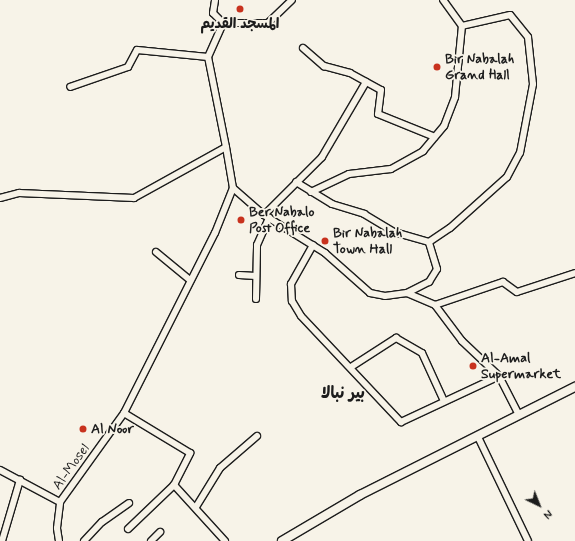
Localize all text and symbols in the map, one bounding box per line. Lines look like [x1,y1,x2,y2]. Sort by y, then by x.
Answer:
marker: المسجد القديم [235,4,245,14]
place label: المسجد القديم [201,16,279,32]
place label: Bir Nabalah Grand Hall [445,51,516,84]
marker: Bir Nabalah Grand Hall [432,62,442,72]
place label: Ber Nabalo Post Office [249,204,314,236]
marker: Ber Nabalo Post Office [236,215,246,225]
place label: Bir Nabalah Town Hall [333,225,404,258]
marker: Bir Nabalah Town Hall [320,236,330,246]
place label: Al-Amal Supermarket [481,350,561,382]
marker: Al-Amal Supermarket [468,361,478,371]
district label: بير نبالا [321,384,365,404]
place label: Al Noor [91,421,133,437]
marker: Al Noor [78,424,88,434]
street label: Al-Mosel [49,441,93,493]
north arrow [519,485,559,525]
text: N [540,506,555,521]

